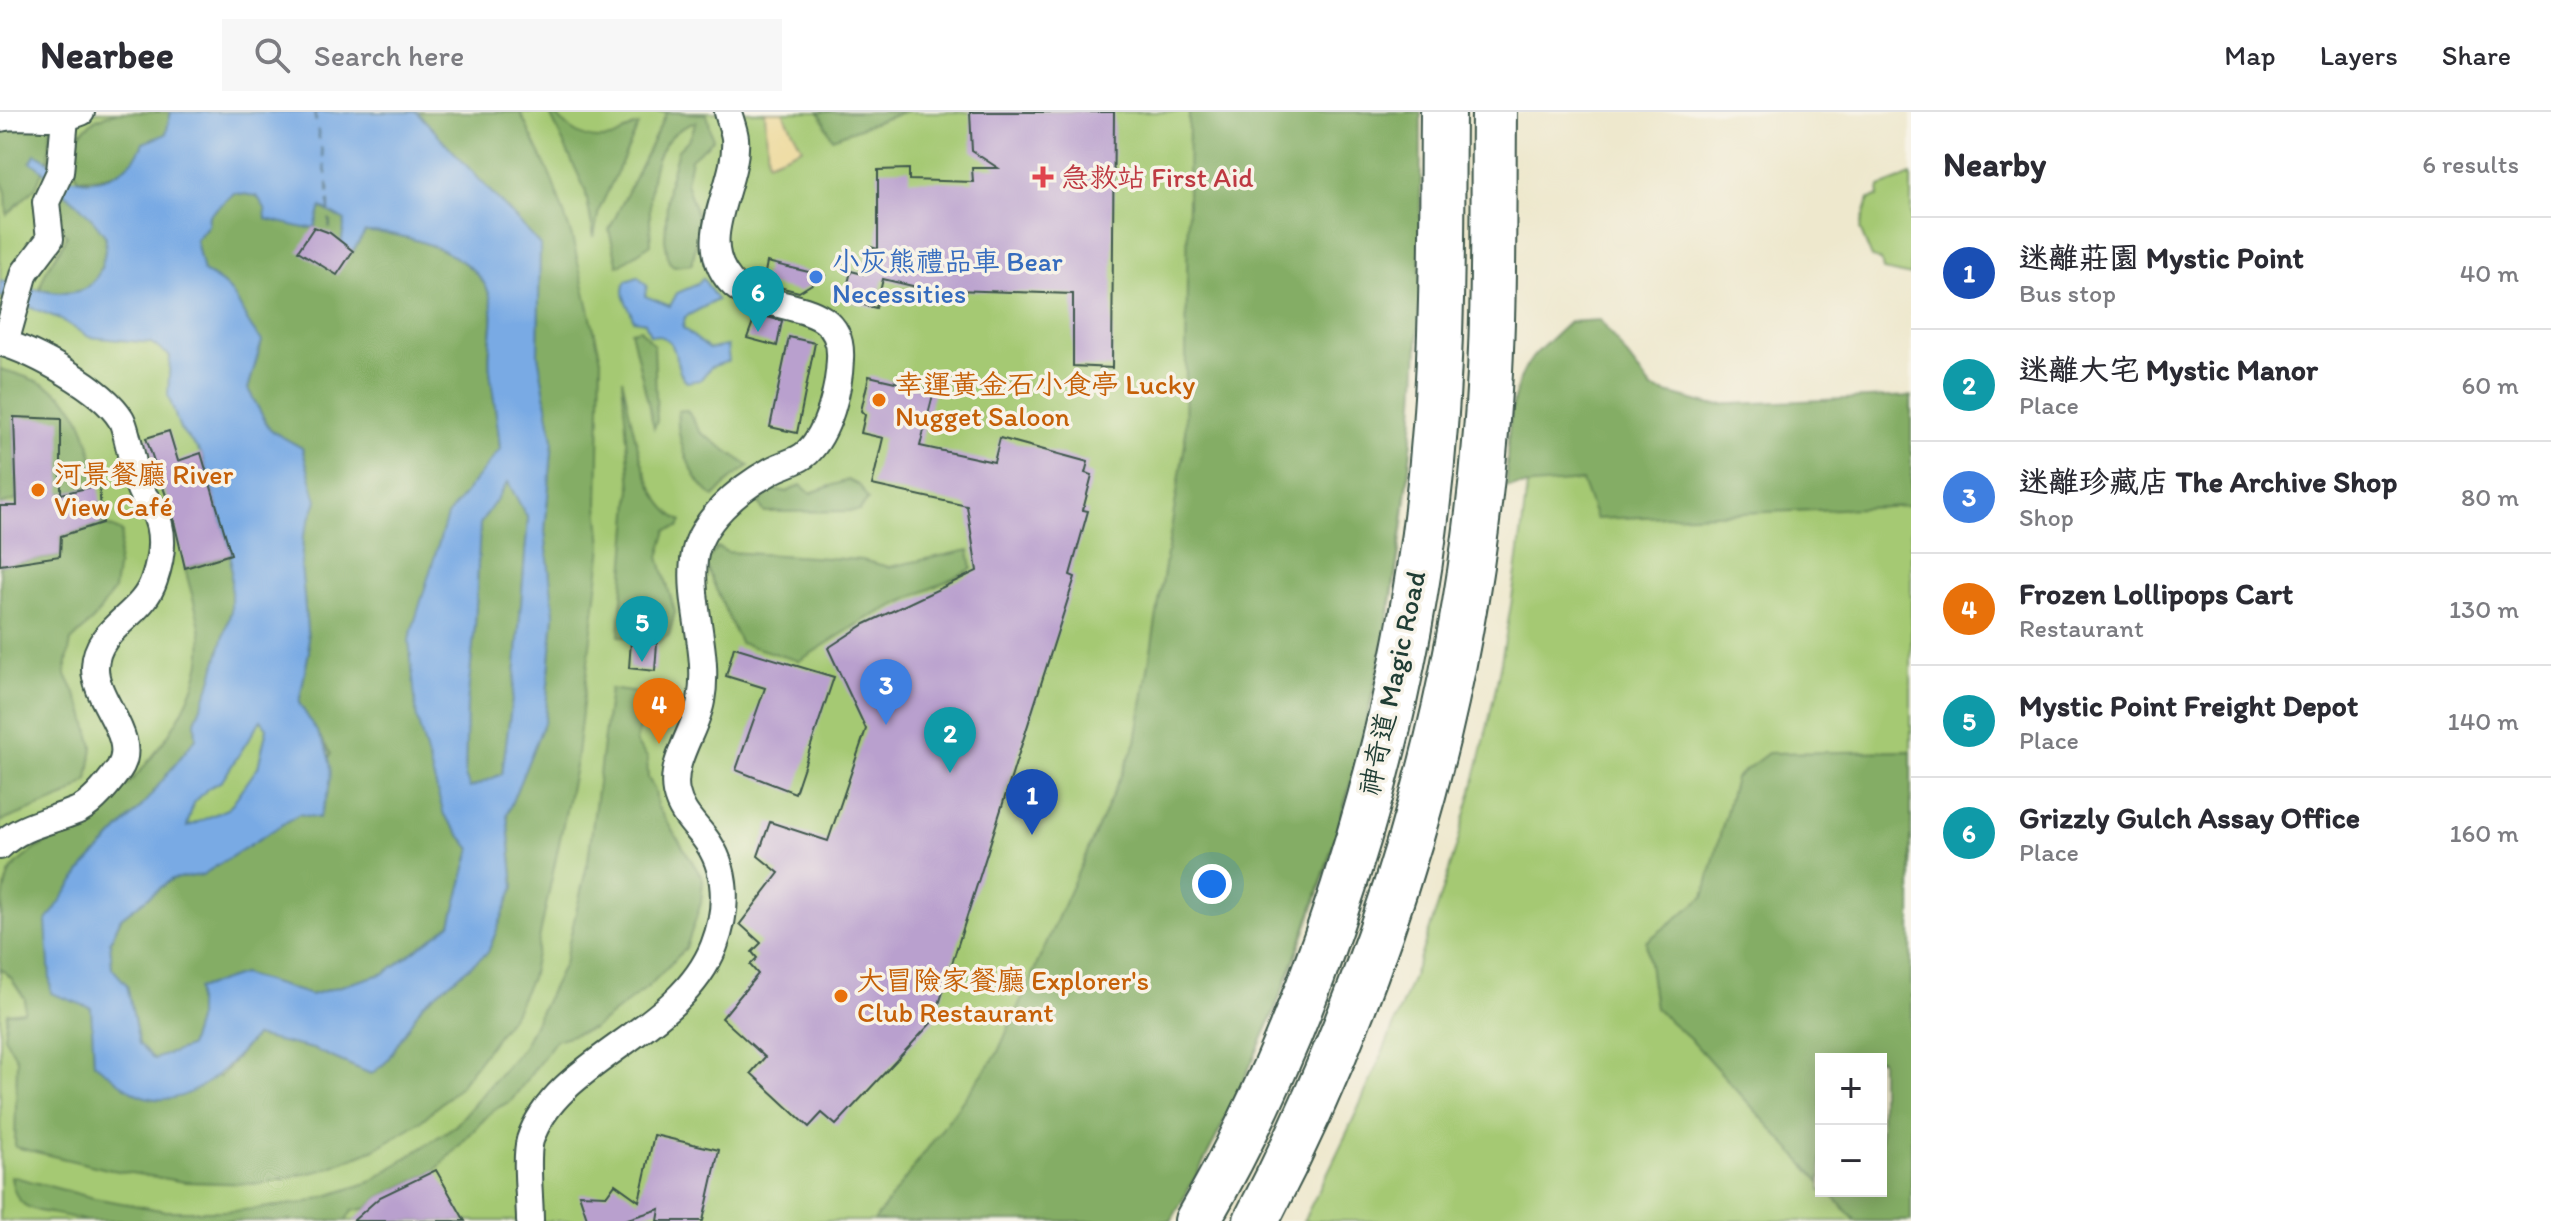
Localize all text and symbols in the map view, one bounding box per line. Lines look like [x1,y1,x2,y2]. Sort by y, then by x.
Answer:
search box [222,19,782,91]
text: Nearbee [40,32,174,78]
icon: search [250,33,294,77]
text: Search here [314,37,464,74]
text: Map [2224,38,2276,72]
text: Layers [2320,38,2398,72]
text: Share [2442,38,2511,72]
text: Nearby [1943,144,2046,185]
text: 6 results [2422,148,2519,180]
place label: 急救站 First Aid [1061,160,1254,194]
marker: 急救站 First Aid [1032,166,1054,188]
text: 迷離莊園 Mystic Point [2019,239,2304,276]
place label: 小灰熊禮品車 Bear Necessities [832,244,1063,310]
text: 1 [1963,257,1975,289]
text: 40 m [2460,257,2519,289]
pin: 6 [732,266,784,332]
marker: 小灰熊禮品車 Bear Necessities [807,268,825,286]
text: Bus stop [2019,277,2116,309]
text: 迷離大宅 Mystic Manor [2019,351,2318,388]
place label: 幸運黃金石小食亭 Lucky Nugget Saloon [895,367,1195,433]
text: 2 [1962,369,1976,401]
text: 60 m [2462,369,2519,401]
text: Place [2019,389,2079,421]
marker: 幸運黃金石小食亭 Lucky Nugget Saloon [870,391,888,409]
place label: 河景餐廳 River View Café [54,457,234,523]
text: 迷離珍藏店 The Archive Shop [2019,463,2397,500]
marker: 河景餐廳 River View Café [29,481,47,499]
text: 3 [1962,481,1976,513]
text: 80 m [2461,481,2519,513]
text: Shop [2019,501,2074,533]
street label: 神奇道 Magic Road [1352,568,1432,798]
text: Frozen Lollipops Cart [2019,575,2293,612]
text: 4 [1961,593,1977,625]
text: 130 m [2449,593,2519,625]
pin: 5 [616,596,668,662]
text: Restaurant [2019,612,2144,644]
pin: 3 [860,659,912,725]
pin: 4 [633,678,685,744]
text: Mystic Point Freight Depot [2019,687,2358,724]
text: 5 [1962,705,1976,737]
text: 140 m [2448,705,2519,737]
pin: 2 [924,707,976,773]
text: Place [2019,724,2079,756]
pin: 1 [1006,769,1058,835]
text: Grizzly Gulch Assay Office [2019,799,2360,836]
text: 6 [1962,817,1976,849]
text: 160 m [2449,817,2519,849]
text: Place [2019,836,2079,868]
your location [1192,864,1232,904]
place label: 大冒險家餐廳 Explorer's Club Restaurant [857,963,1149,1029]
marker: 大冒險家餐廳 Explorer's Club Restaurant [832,987,850,1005]
map controls [1815,1053,1887,1197]
button: + [1815,1053,1887,1125]
button: − [1815,1125,1887,1197]

